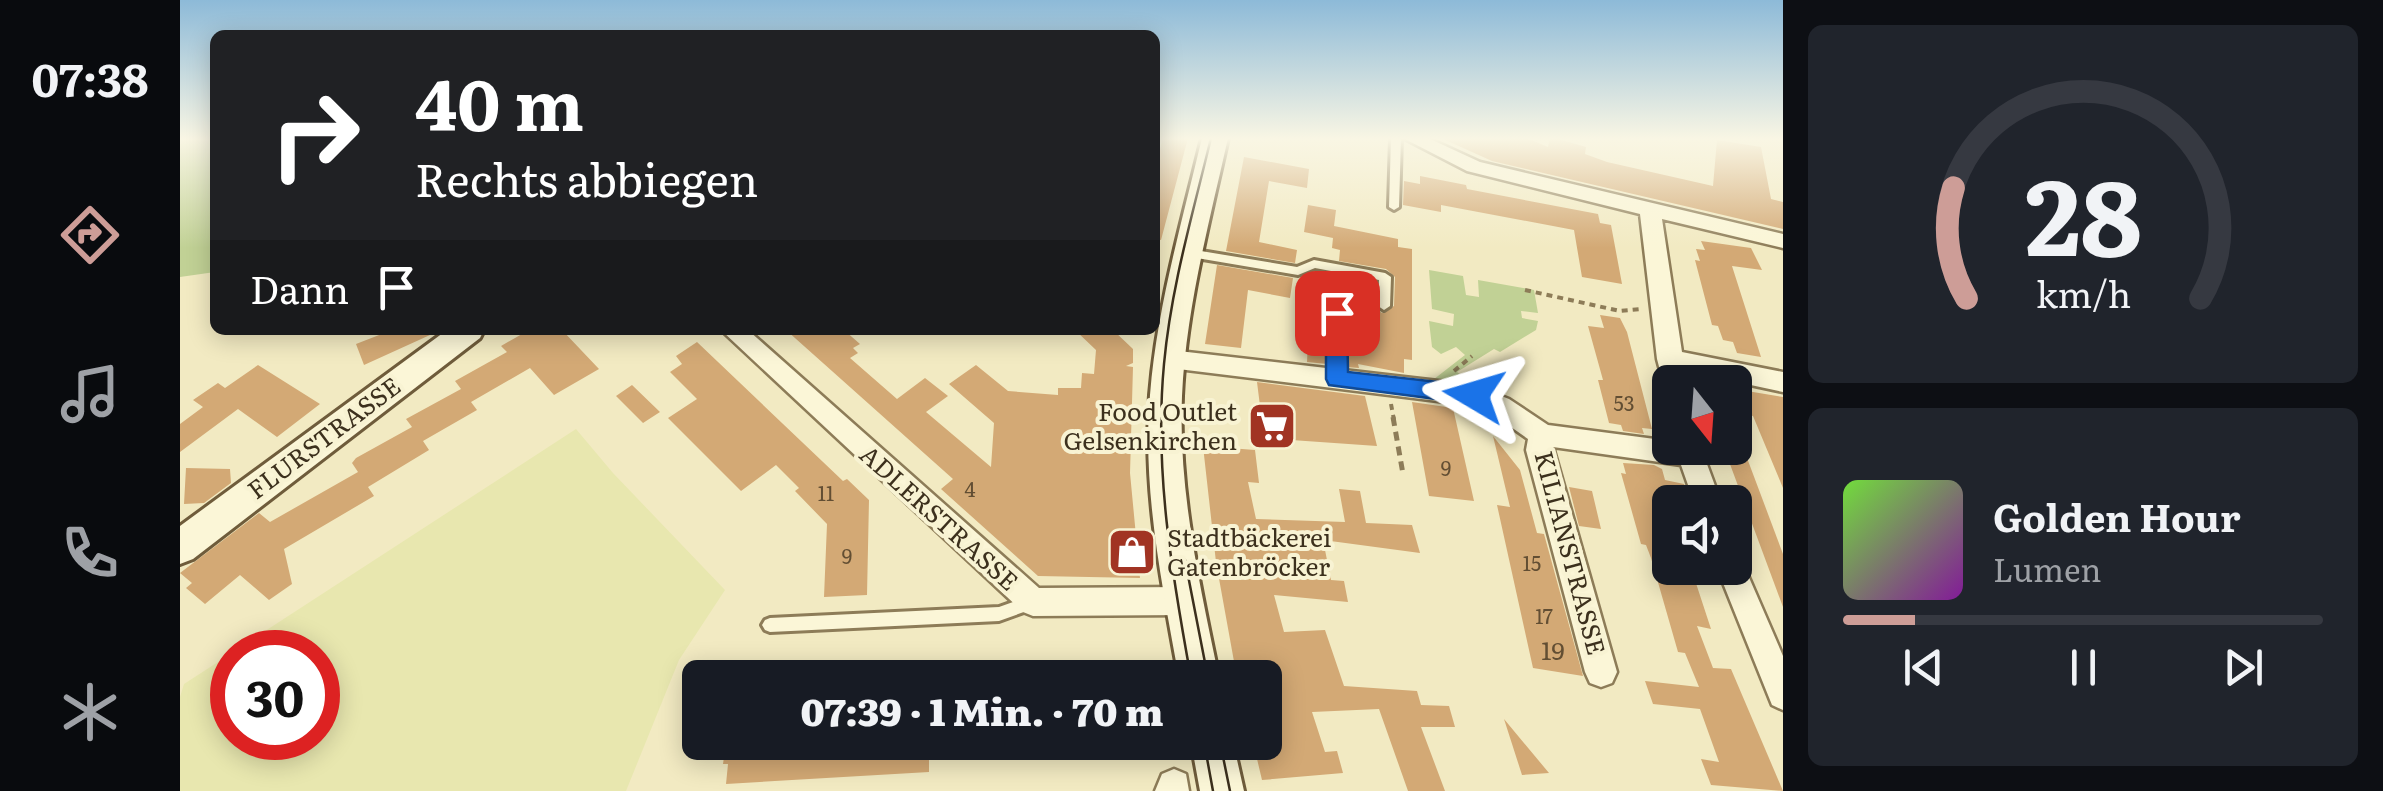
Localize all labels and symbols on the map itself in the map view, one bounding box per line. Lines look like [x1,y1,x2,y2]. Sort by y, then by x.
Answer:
pin [1295,271,1380,356]
position arrow [1422,343,1526,447]
north arrow [1652,365,1752,465]
street label: FLURSTRASSE [239,367,407,507]
house number: 53 [1614,387,1635,417]
place label: Food Outlet Gelsenkirchen [1064,392,1237,458]
supermarket icon: Food Outlet Gelsenkirchen [1246,400,1298,452]
street label: ADLERSTRASSE [852,435,1028,598]
street label: KILIANSTRASSE [1526,447,1616,659]
house number: 9 [1441,452,1451,482]
house number: 4 [964,473,976,503]
house number: 11 [818,477,834,507]
place label: Stadtbäckerei Gatenbröcker [1167,518,1331,584]
shop icon: Stadtbäckerei Gatenbröcker [1106,526,1158,578]
house number: 9 [842,540,852,570]
house number: 15 [1523,547,1541,577]
house number: 17 [1535,600,1553,630]
speed limit sign: 30 [210,630,340,760]
house number: 19 [1541,631,1565,668]

